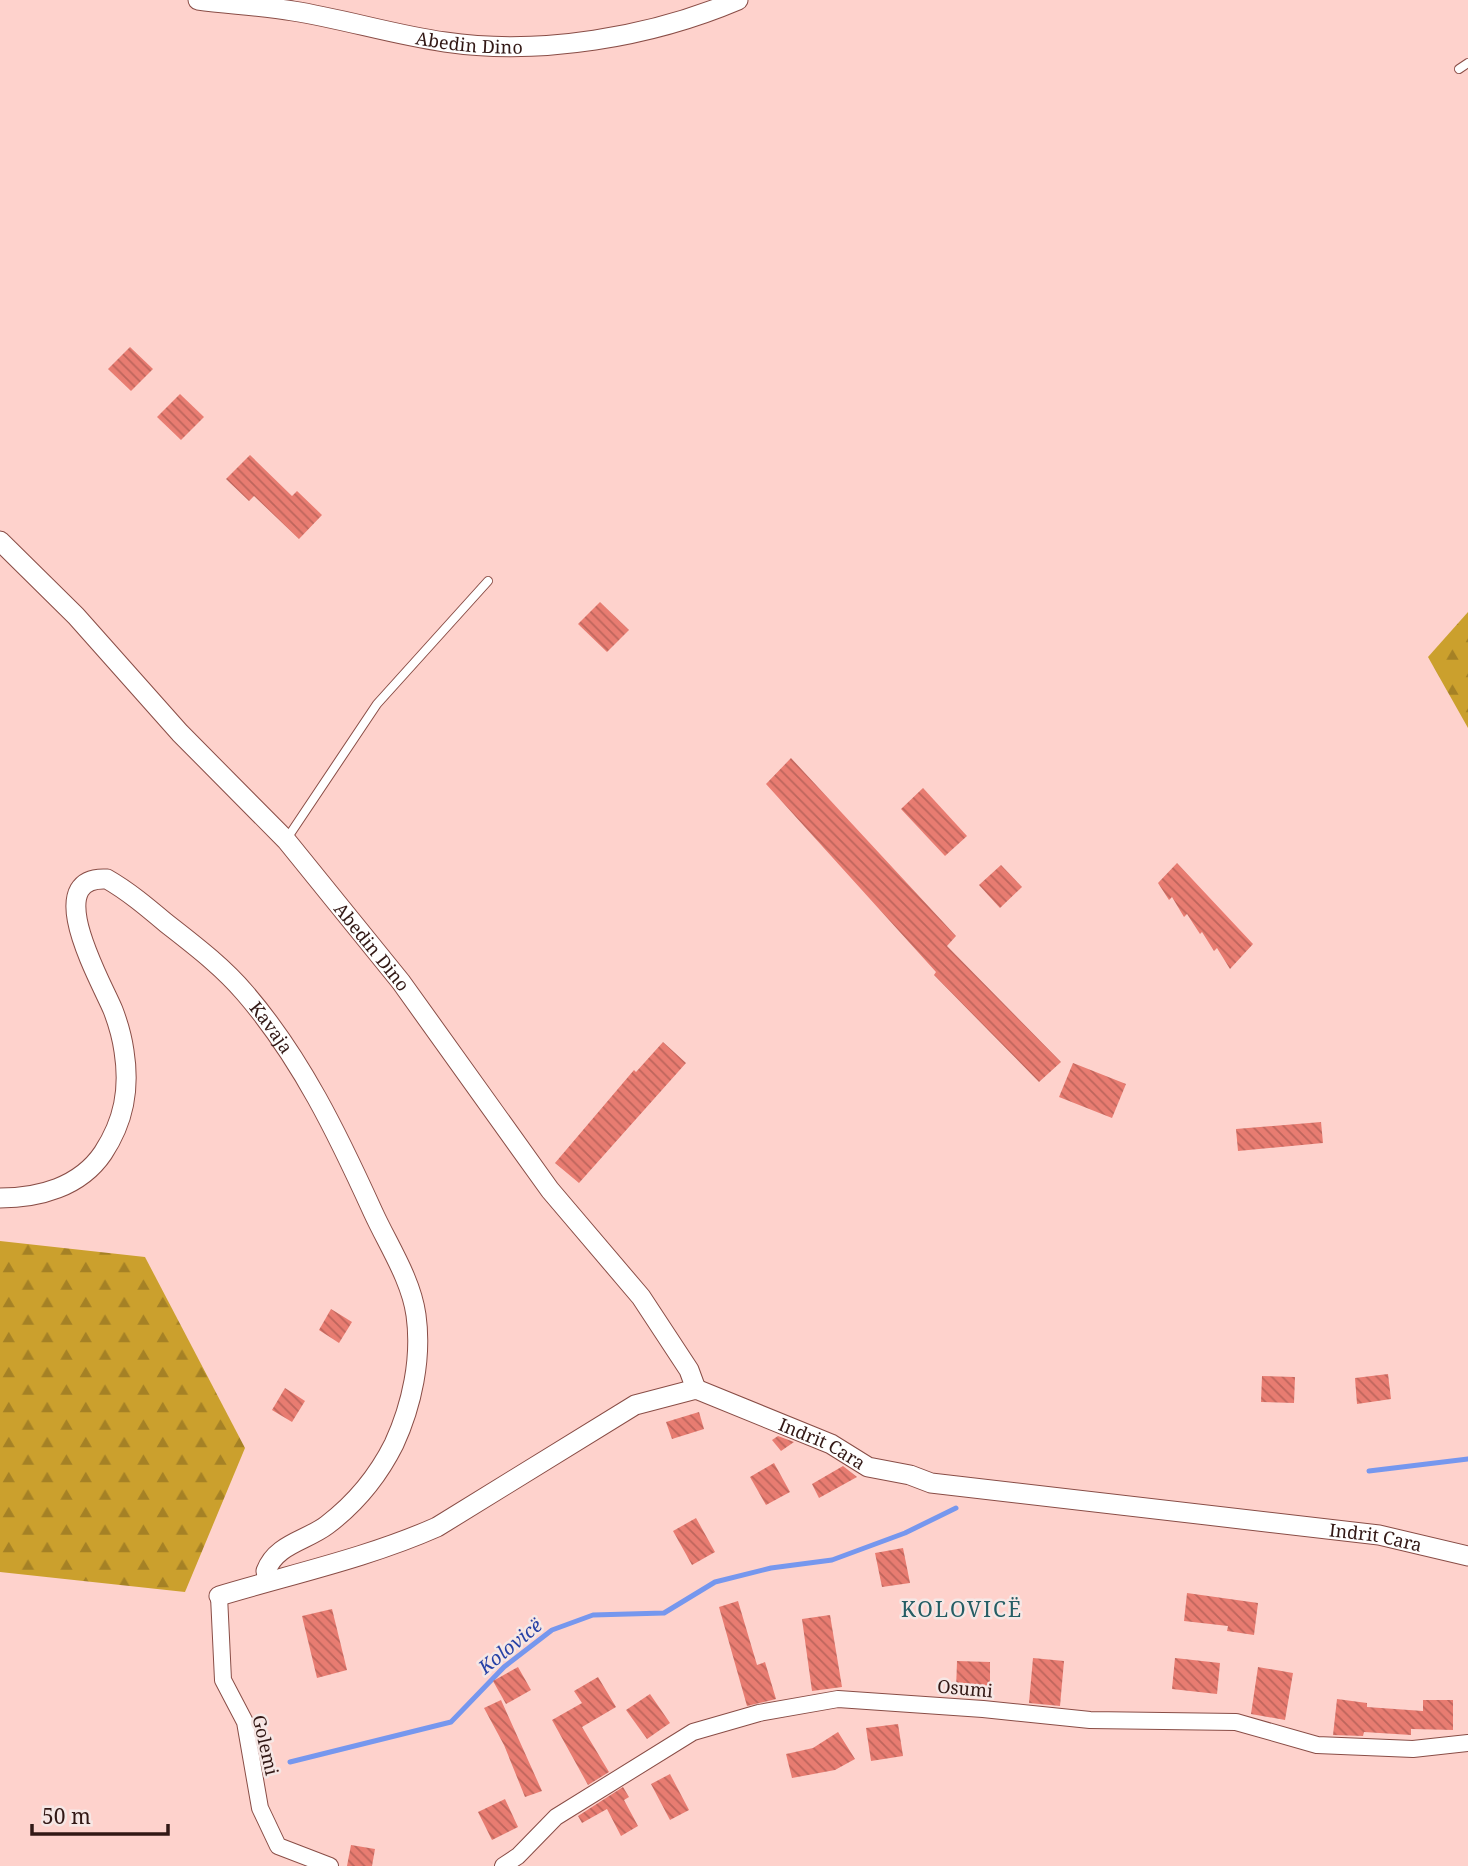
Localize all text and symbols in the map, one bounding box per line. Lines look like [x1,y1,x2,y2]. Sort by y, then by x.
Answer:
street label: Abedin Dino [414,25,523,59]
street label: Abedin Dino [329,897,415,996]
street label: Kavaja [245,996,299,1058]
street label: Indrit Cara [775,1412,870,1475]
street label: Indrit Cara [1328,1517,1425,1557]
district label: KOLOVICË [901,1595,1023,1623]
water label: Kolovicë [472,1612,548,1680]
street label: Osumi [936,1674,994,1702]
street label: Golemi [247,1712,285,1778]
scale bar [32,1792,168,1836]
text: 50 m [42,1802,91,1830]

